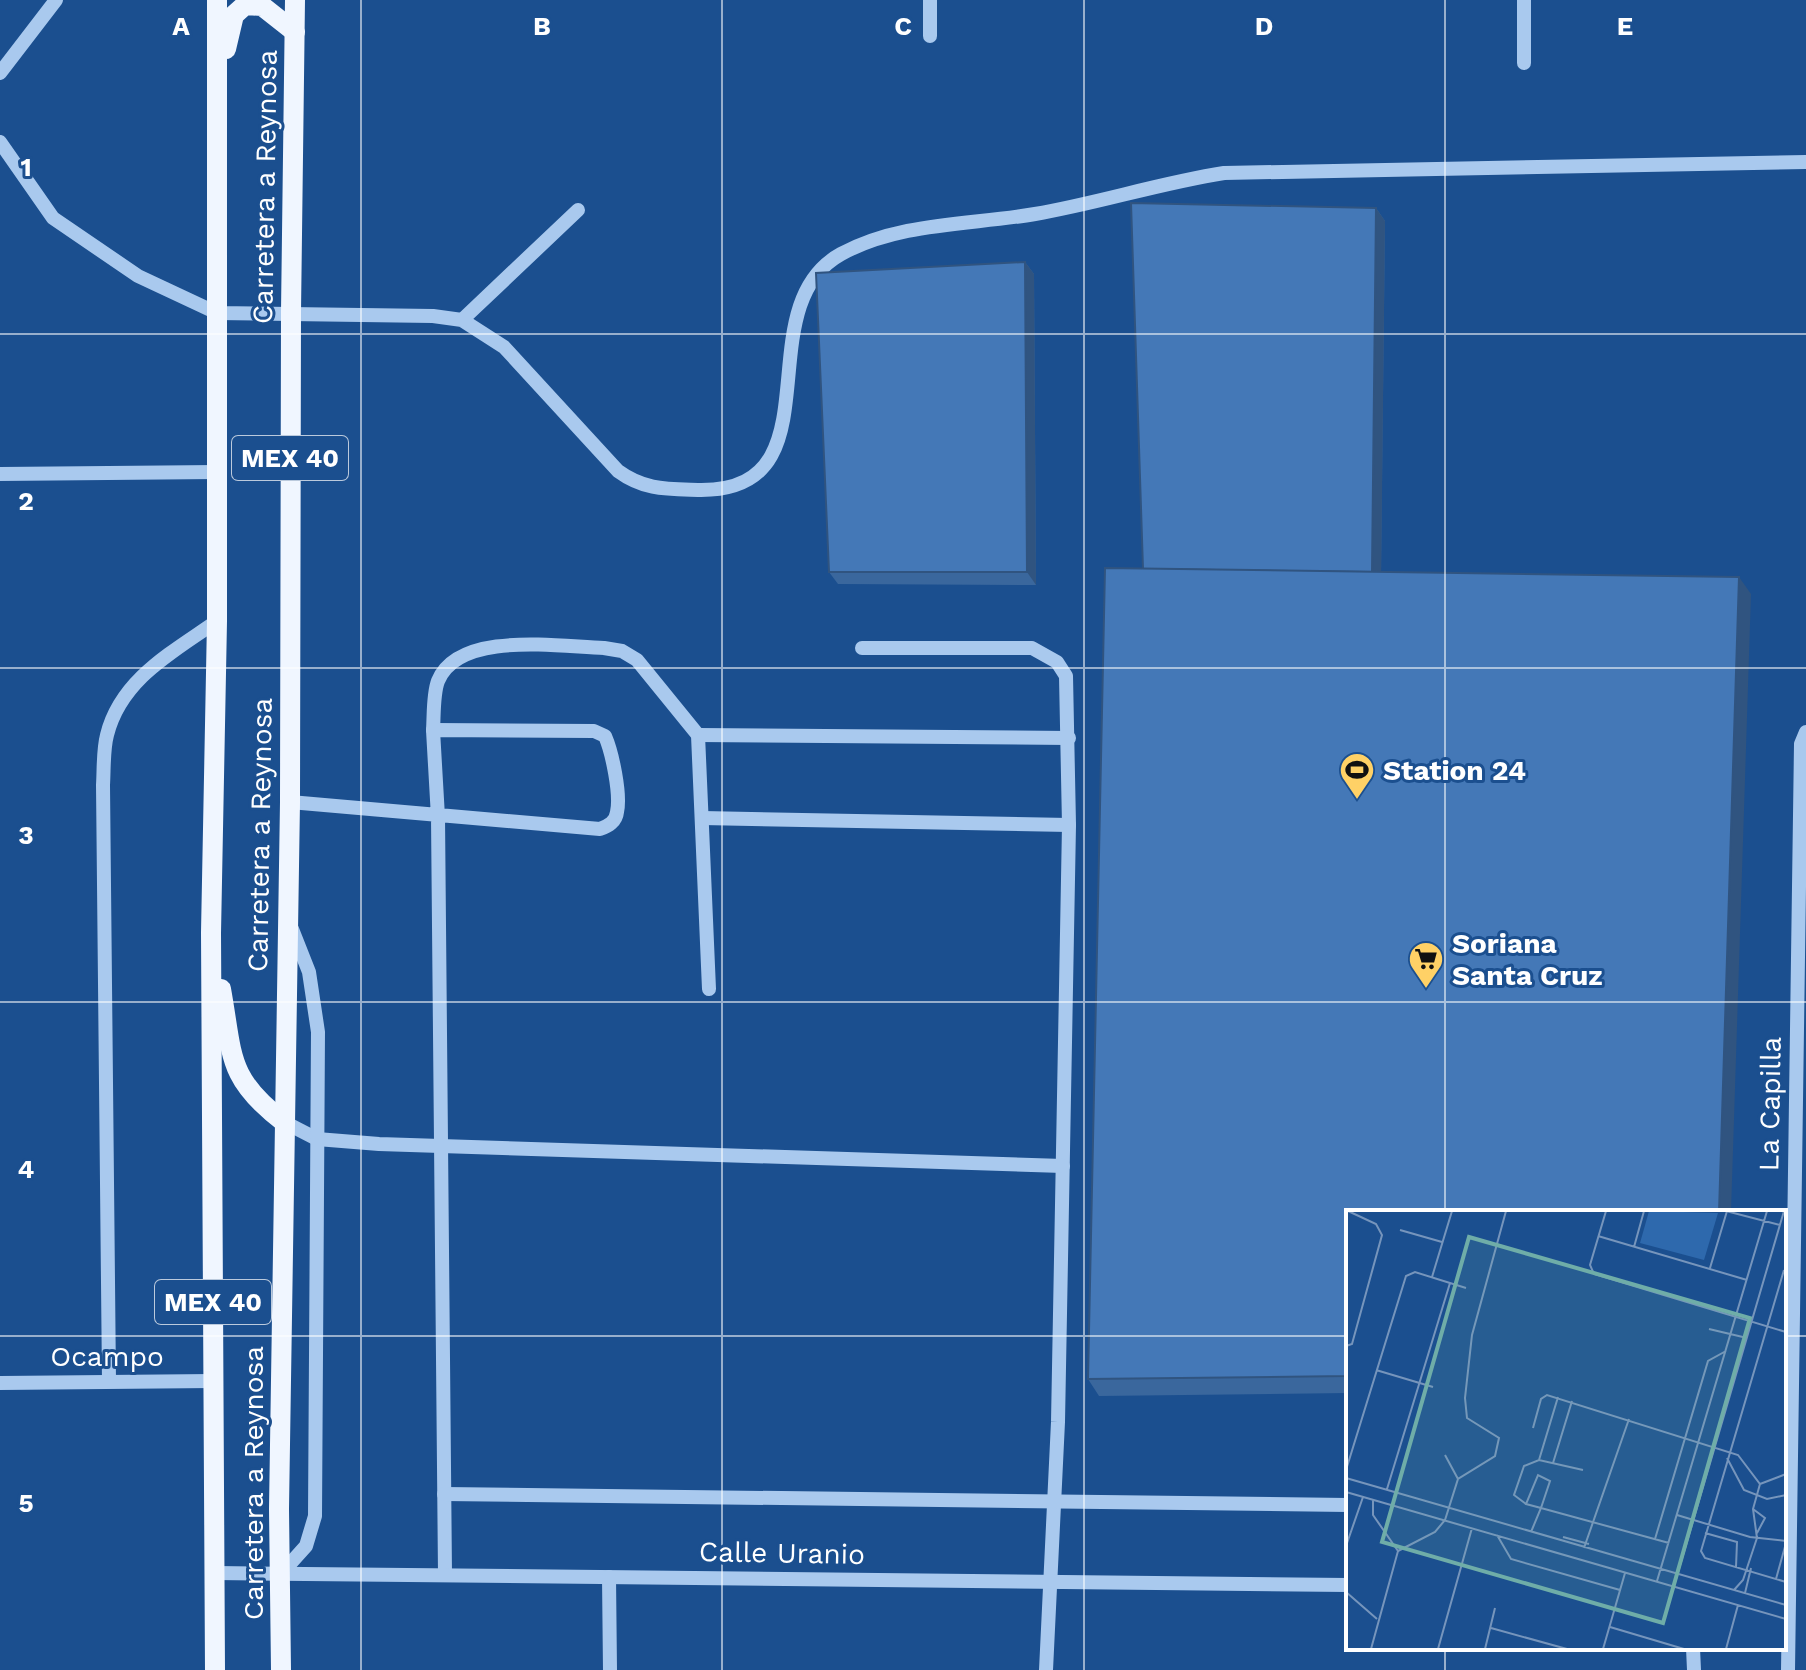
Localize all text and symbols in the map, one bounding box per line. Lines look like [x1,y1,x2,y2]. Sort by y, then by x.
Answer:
text: A [172,11,190,41]
text: B [533,11,551,41]
text: C [894,11,912,41]
text: D [1255,11,1273,41]
text: E [1617,11,1633,41]
street label: Carretera a Reynosa [246,49,284,324]
text: 1 [20,152,32,182]
road number: MEX 40 [232,436,348,480]
text: 2 [18,486,34,516]
street label: Carretera a Reynosa [241,697,279,972]
sports icon: Station 24 [1338,751,1376,801]
place label: Station 24 [1383,754,1526,787]
text: 3 [18,820,34,850]
place label: Soriana Santa Cruz [1452,927,1603,992]
supermarket icon: Soriana Santa Cruz [1407,940,1445,990]
street label: La Capilla [1752,1036,1788,1172]
text: 4 [18,1154,35,1184]
inset map [1346,1210,1786,1650]
road number: MEX 40 [155,1280,271,1324]
street label: Ocampo [50,1340,164,1373]
street label: Carretera a Reynosa [237,1346,270,1620]
text: 5 [18,1488,34,1518]
street label: Calle Uranio [699,1535,865,1571]

